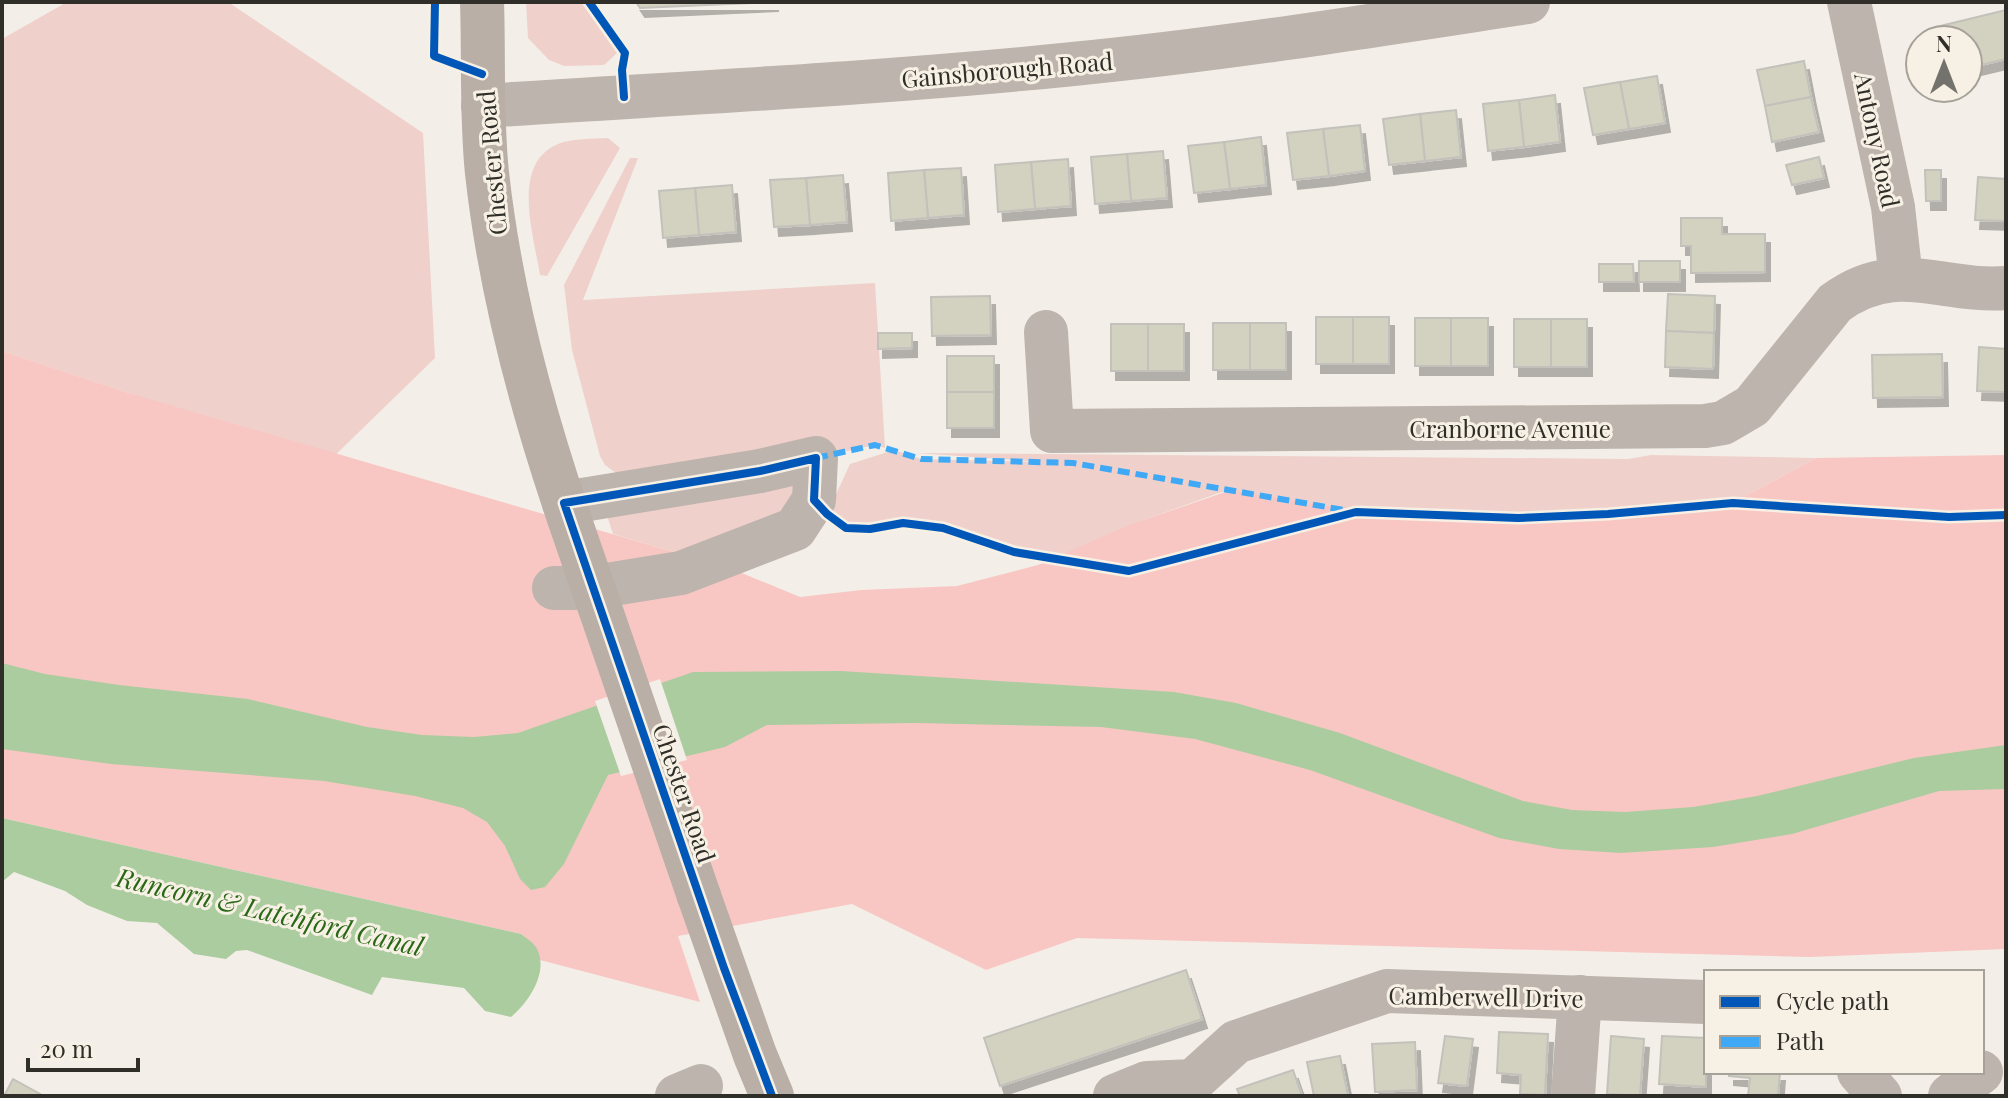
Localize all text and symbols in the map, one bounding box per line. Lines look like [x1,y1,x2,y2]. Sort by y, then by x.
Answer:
north arrow [1904,24,1984,104]
text: N [1936,28,1952,58]
street label: Gainsborough Road [900,44,1114,94]
street label: Antony Road [1848,69,1908,211]
street label: Chester Road [469,89,513,237]
street label: Cranborne Avenue [1409,412,1611,444]
street label: Chester Road [646,719,724,867]
water label: Runcorn & Latchford Canal [112,858,428,964]
legend [1704,970,1984,1074]
street label: Camberwell Drive [1388,978,1584,1014]
text: Cycle path [1776,984,1889,1016]
scale bar [28,1022,138,1072]
text: Path [1776,1024,1824,1056]
text: 20 m [40,1032,93,1064]

